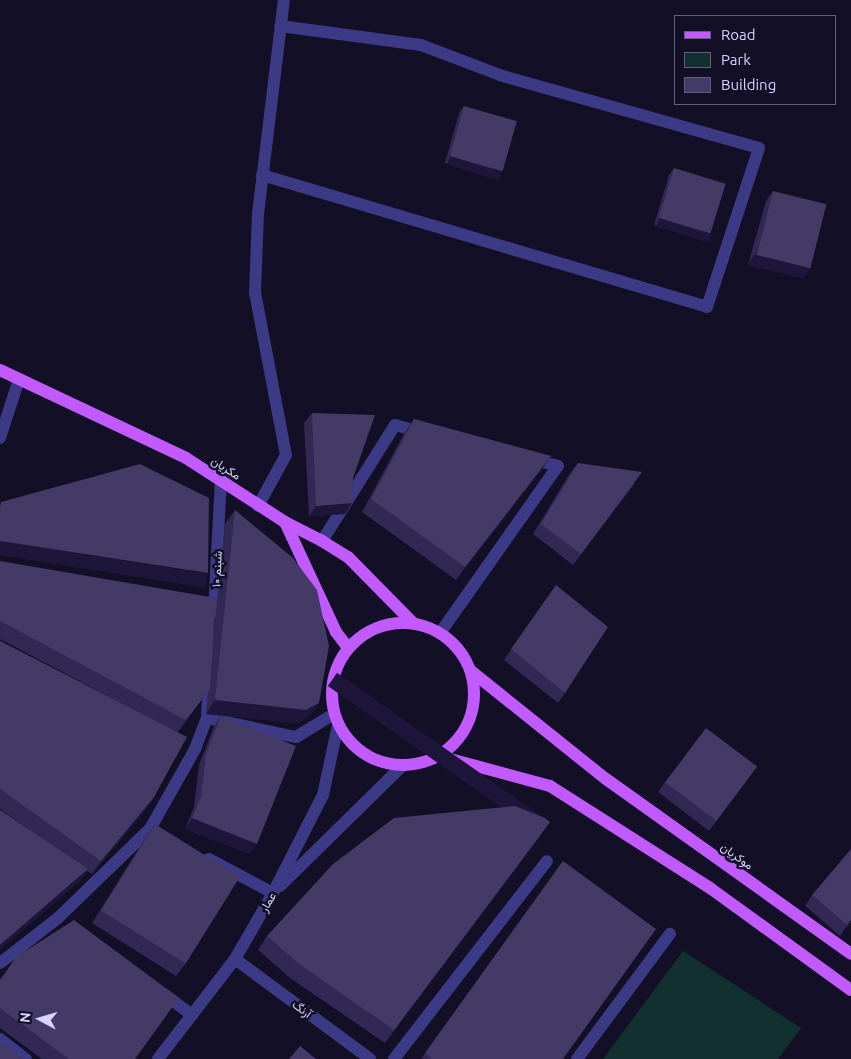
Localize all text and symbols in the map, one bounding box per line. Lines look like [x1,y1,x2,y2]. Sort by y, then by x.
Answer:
legend [674,15,836,105]
text: Road [721,26,756,43]
text: Park [721,51,751,68]
text: Building [721,76,776,93]
street label: مکریان [209,453,243,483]
street label: شبنم ۱۰ [209,550,225,588]
street label: موکریان [718,839,756,873]
street label: عمار [257,890,279,914]
north arrow [15,994,65,1044]
street label: آرنگ [289,997,315,1021]
text: N [17,1011,34,1023]

